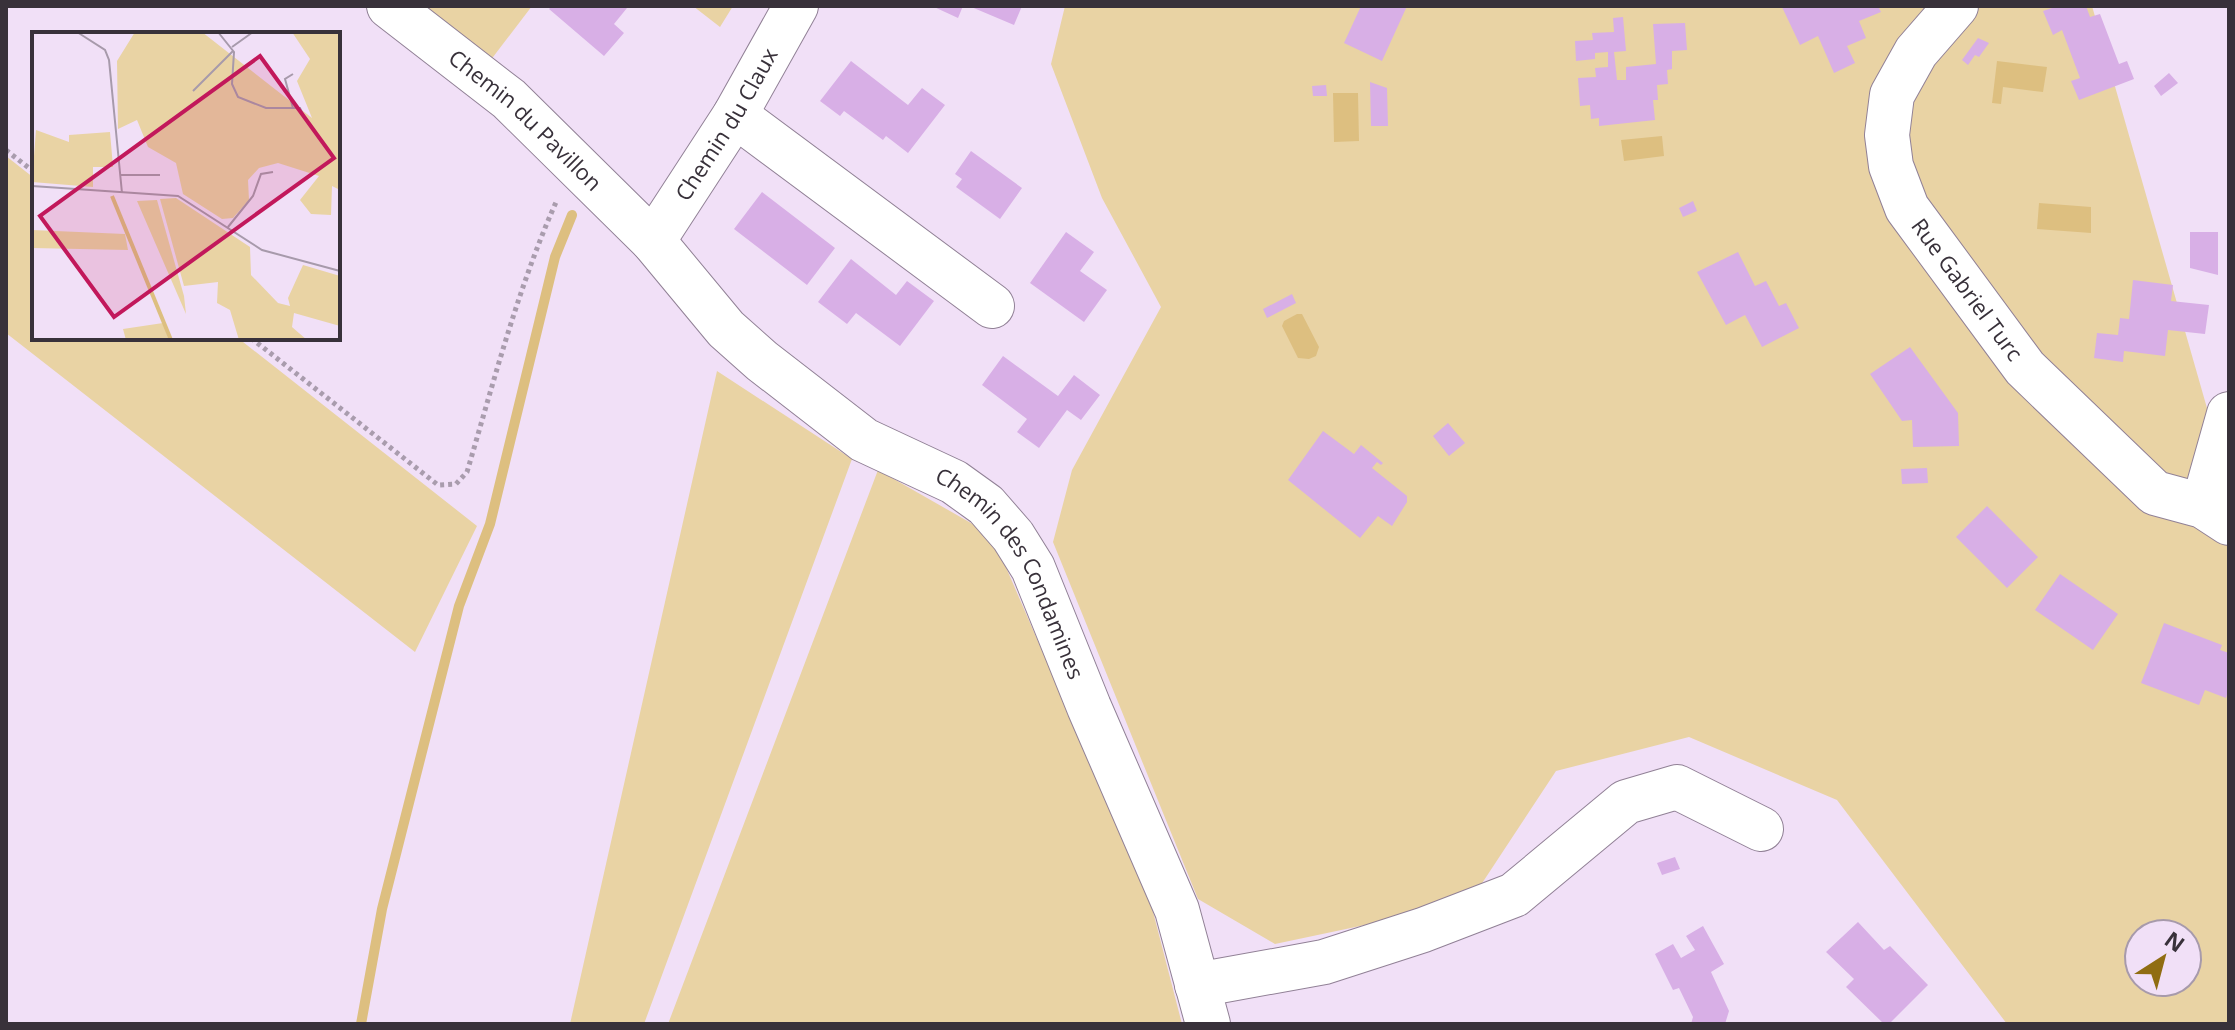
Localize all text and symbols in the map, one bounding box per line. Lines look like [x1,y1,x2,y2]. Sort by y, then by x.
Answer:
inset map [32,32,340,340]
street label: Chemin du Pavillon [443,42,609,197]
street label: Chemin du Claux [667,42,784,206]
street label: Rue Gabriel Turc [1905,212,2031,366]
street label: Chemin des Condamines [931,460,1092,683]
north arrow [2123,918,2203,998]
text: N [2159,924,2191,958]

